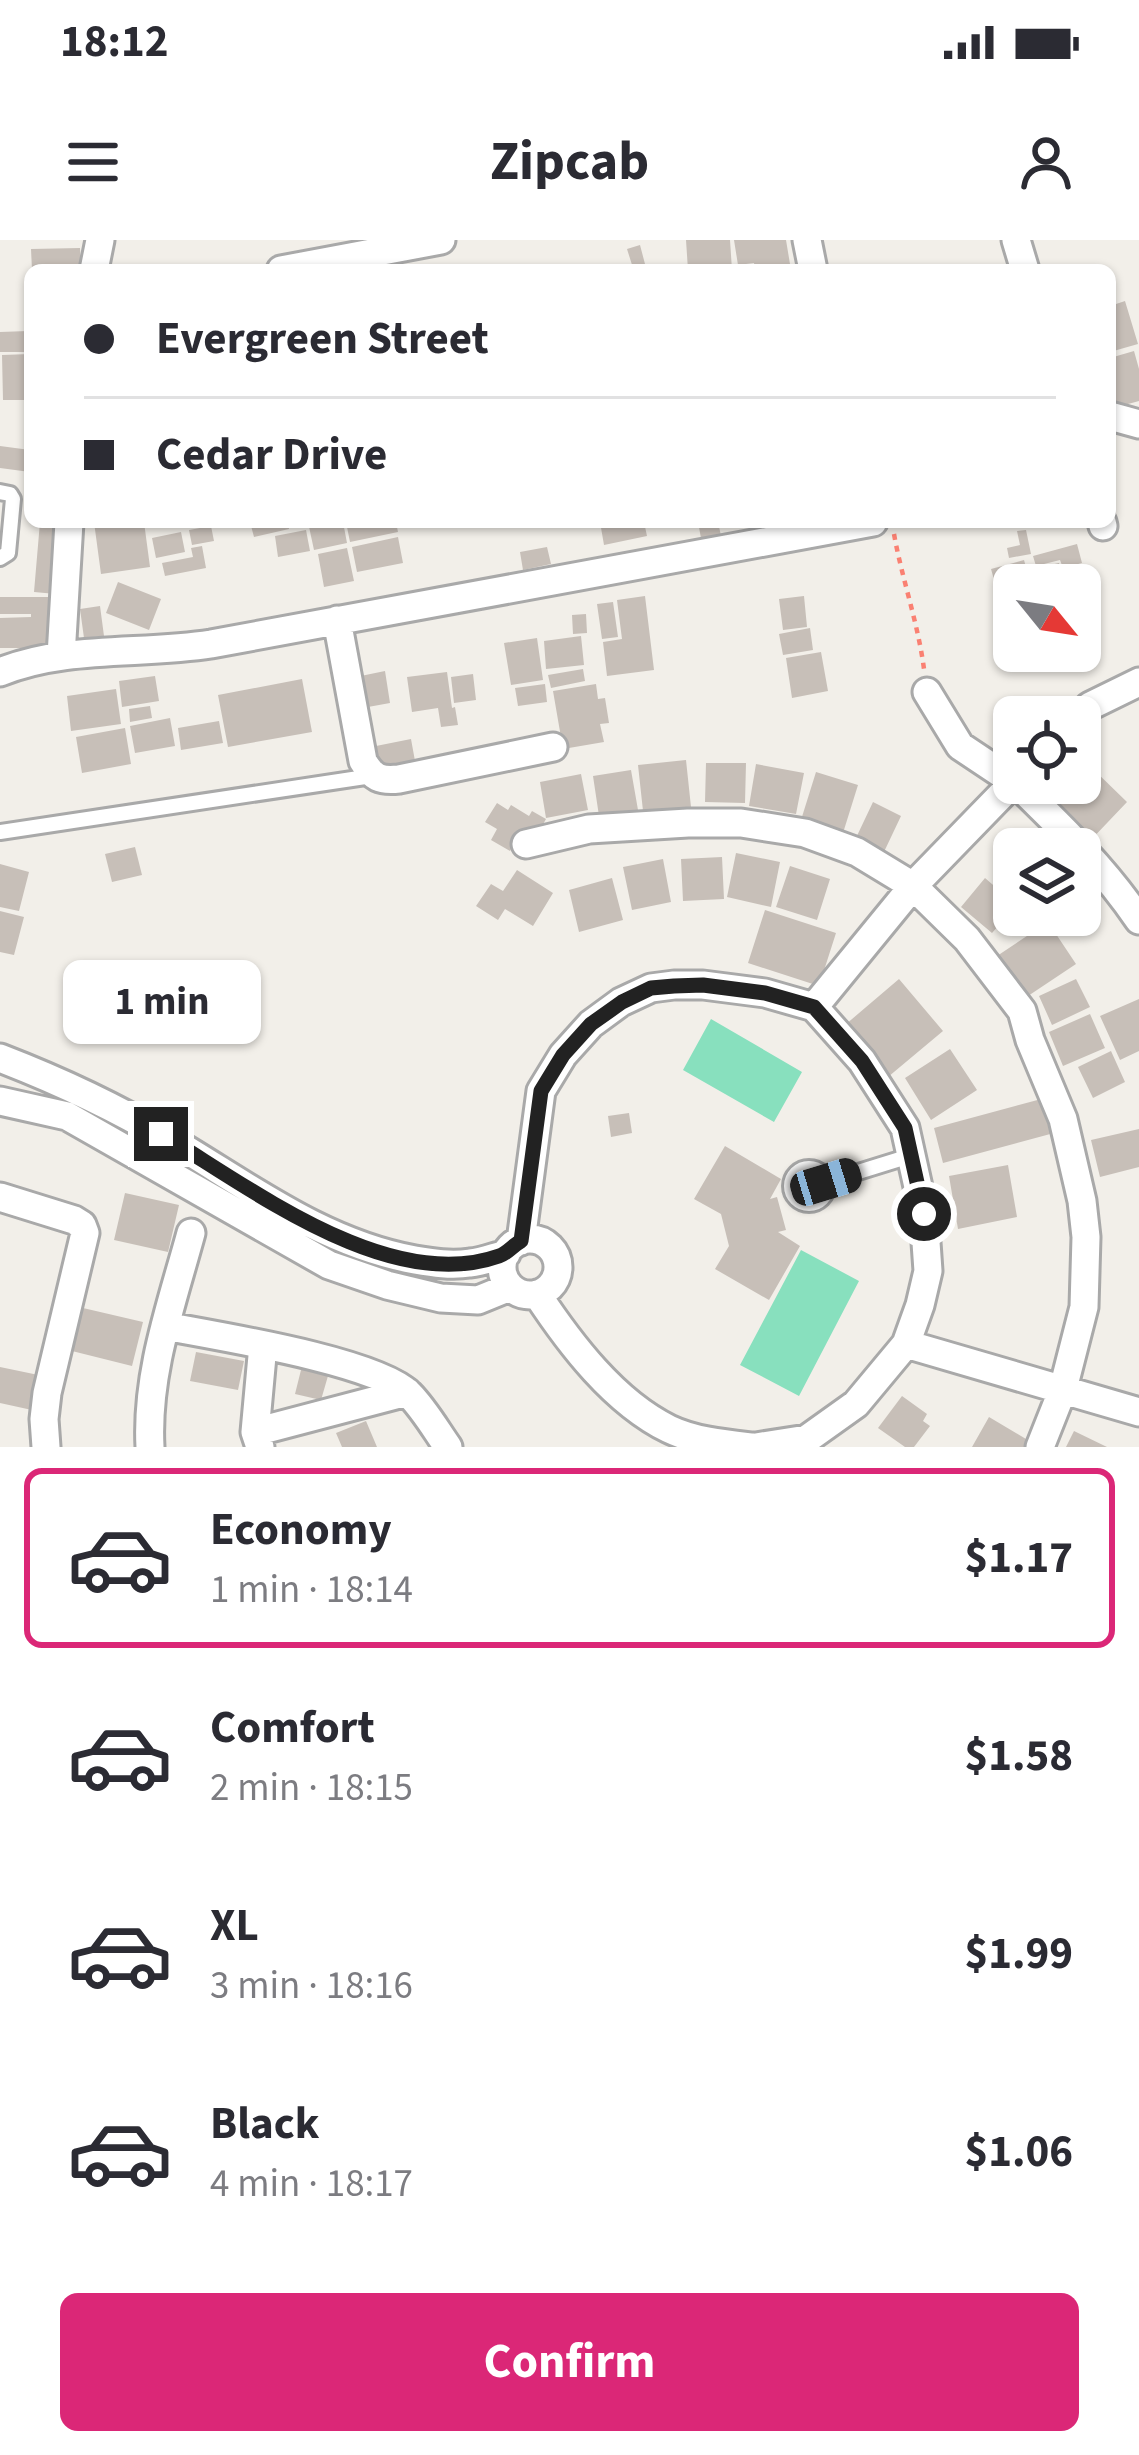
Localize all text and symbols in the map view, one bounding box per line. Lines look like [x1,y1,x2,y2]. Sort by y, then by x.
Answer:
text: 18:12 [60,10,169,74]
text: Zipcab [490,124,649,201]
icon: menu [60,129,126,195]
icon: person [1013,129,1079,195]
text: Evergreen Street [156,307,489,371]
text: Cedar Drive [156,423,387,487]
north arrow [993,564,1101,672]
map controls [993,564,1101,936]
button: locate [993,696,1101,804]
button: layers [993,828,1101,936]
callout: 1 min [62,960,260,1044]
text: 1 min [115,974,209,1030]
route end [134,1107,188,1161]
car [786,1154,866,1210]
route start [897,1187,951,1241]
text: Economy [210,1498,392,1562]
icon: car [66,1504,174,1612]
text: $1.17 [964,1526,1073,1590]
text: 1 min · 18:14 [210,1562,413,1618]
text: Comfort [210,1696,375,1760]
icon: car [66,1702,174,1810]
text: $1.58 [964,1724,1073,1788]
text: 2 min · 18:15 [210,1760,413,1816]
text: XL [210,1894,259,1958]
icon: car [66,1900,174,2008]
text: $1.99 [964,1922,1073,1986]
text: 3 min · 18:16 [210,1958,413,2014]
text: Black [210,2092,320,2156]
icon: car [66,2098,174,2206]
text: $1.06 [964,2120,1073,2184]
text: 4 min · 18:17 [210,2156,413,2212]
button: Confirm [60,2293,1079,2431]

